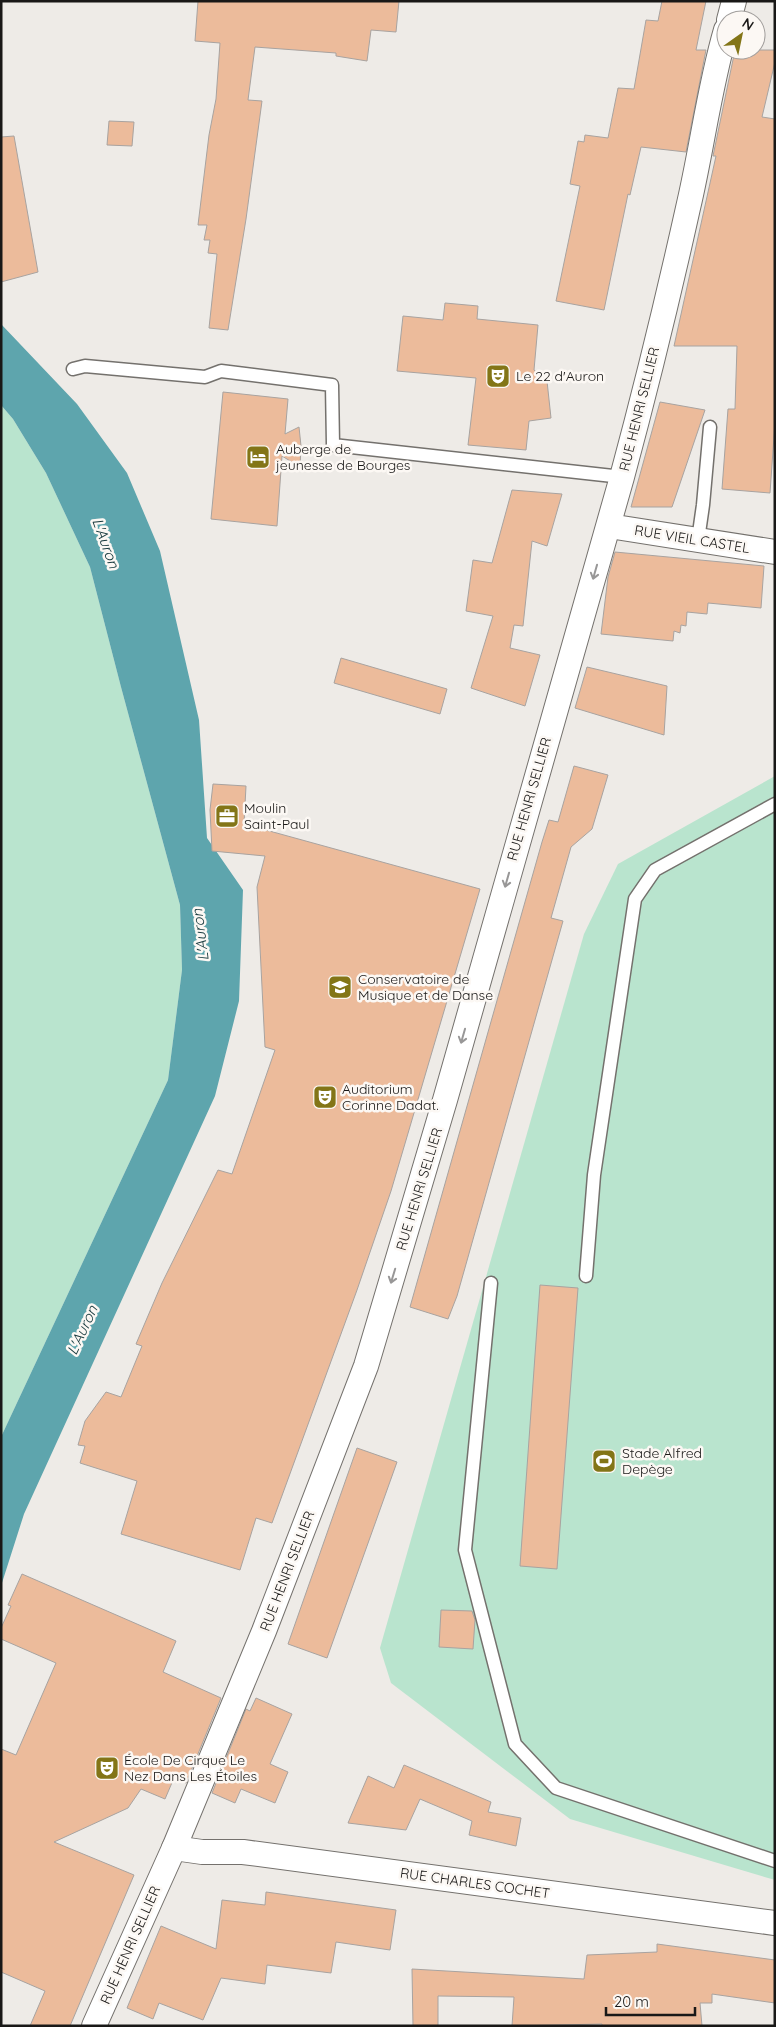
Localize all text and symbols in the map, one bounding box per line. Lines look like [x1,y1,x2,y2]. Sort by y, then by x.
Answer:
north arrow [716,10,766,60]
text: N [739,14,757,34]
street label: RUE HENRI SELLIER [615,345,663,473]
theatre icon: Le 22 d'Auron [485,363,511,389]
place label: Le 22 d'Auron [516,367,604,385]
place label: Auberge de jeunesse de Bourges [275,440,410,474]
hotel icon: Auberge de jeunesse de Bourges [245,444,271,470]
water label: L'Auron [88,515,124,571]
street label: RUE VIEIL CASTEL [633,521,751,557]
one-way arrow [589,564,599,580]
street label: RUE HENRI SELLIER [503,735,555,863]
place label: Moulin Saint-Paul [244,799,309,833]
office icon: Moulin Saint-Paul [214,803,240,829]
one-way arrow [501,872,511,888]
water label: L'Auron [187,908,213,962]
place label: Conservatoire de Musique et de Danse [358,970,493,1004]
school or university icon: Conservatoire de Musique et de Danse [327,974,353,1000]
one-way arrow [458,1028,467,1044]
place label: Auditorium Corinne Dadat. [342,1080,439,1114]
theatre icon: Auditorium Corinne Dadat. [312,1084,338,1110]
street label: RUE HENRI SELLIER [392,1125,446,1253]
one-way arrow [387,1268,397,1284]
water label: L'Auron [62,1302,102,1358]
place label: Stade Alfred Depège [622,1444,702,1478]
sports icon: Stade Alfred Depège [591,1448,617,1474]
street label: RUE HENRI SELLIER [256,1508,318,1634]
place label: École De Cirque Le Nez Dans Les Étoiles [124,1751,257,1785]
theatre icon: École De Cirque Le Nez Dans Les Étoiles [94,1755,120,1781]
street label: RUE CHARLES COCHET [399,1864,551,1902]
street label: RUE HENRI SELLIER [96,1883,164,2007]
scale bar [606,1984,695,2016]
text: 20 m [614,1992,649,2011]

